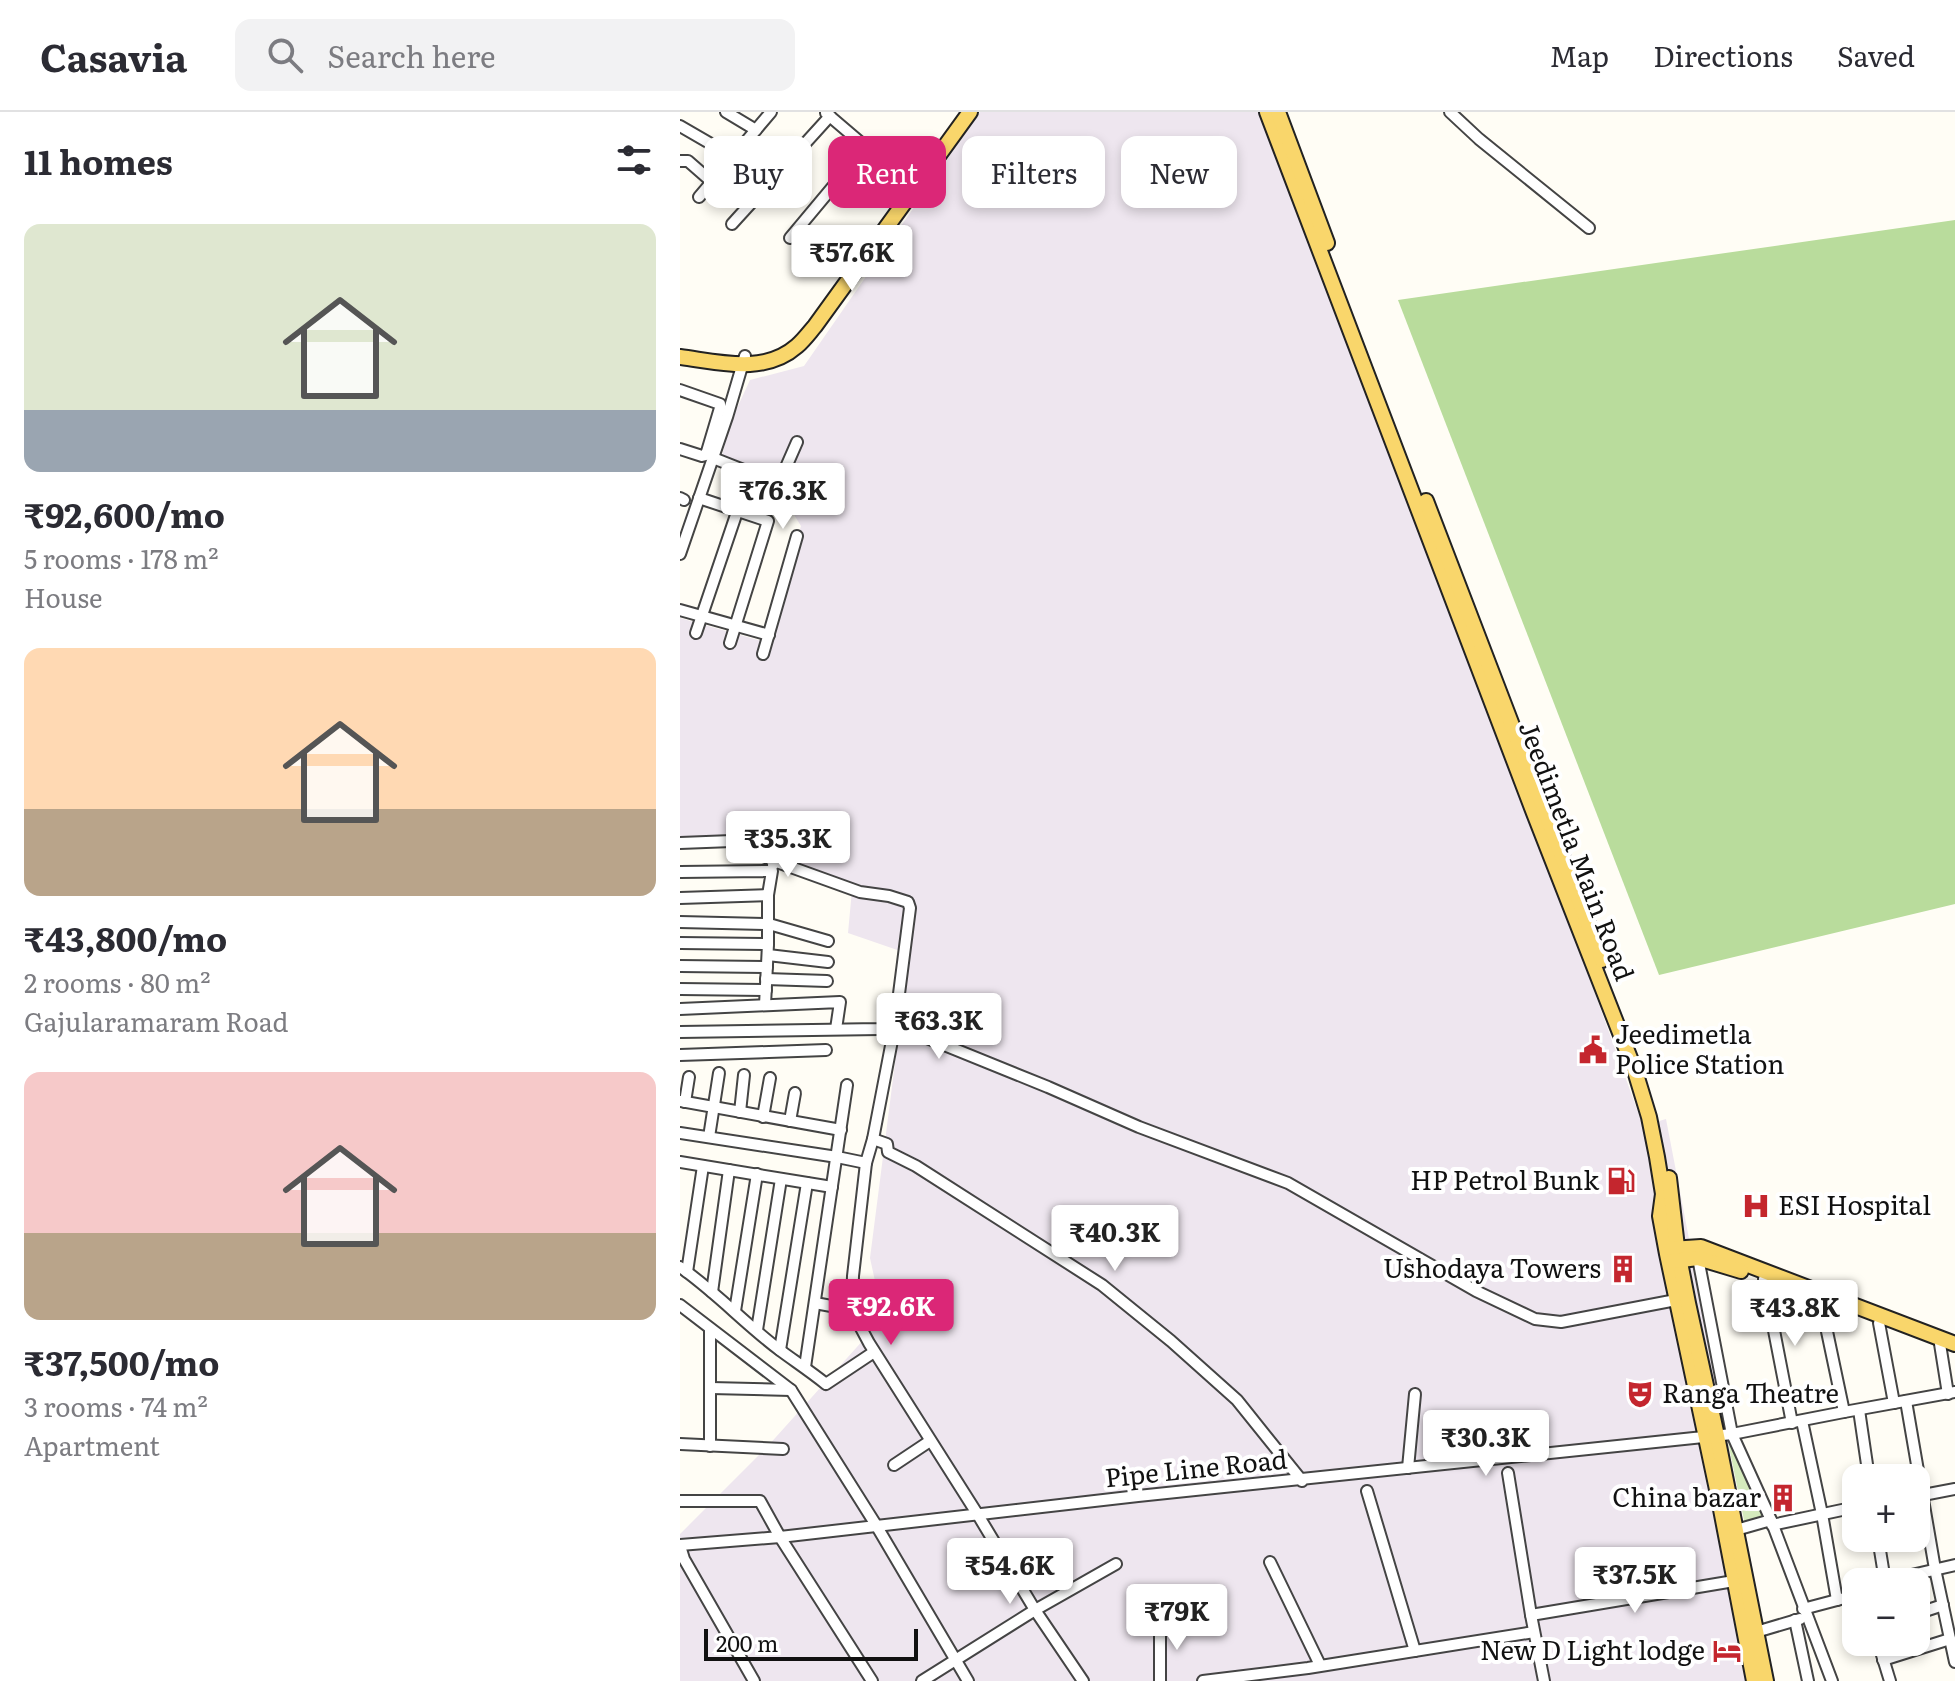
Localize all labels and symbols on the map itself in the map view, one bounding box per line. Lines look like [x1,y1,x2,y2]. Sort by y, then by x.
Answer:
pin: ₹57.6K [787,225,917,293]
pin: ₹76.3K [718,463,848,531]
street label: Jeedimetla Main Road [1511,715,1646,986]
pin: ₹35.3K [723,811,853,879]
pin: ₹63.3K [874,993,1004,1061]
place label: Jeedimetla Police Station [1615,1013,1785,1082]
public building icon: Jeedimetla Police Station [1578,1035,1608,1065]
place label: HP Petrol Bunk [1410,1159,1600,1198]
fuel station icon: HP Petrol Bunk [1606,1166,1636,1196]
place label: ESI Hospital [1778,1184,1931,1223]
hospital icon: ESI Hospital [1741,1191,1771,1221]
pin: ₹40.3K [1050,1205,1180,1273]
place label: Ushodaya Towers [1383,1247,1601,1286]
building icon: Ushodaya Towers [1608,1254,1638,1284]
pin: ₹92.6K [826,1279,956,1347]
pin: ₹43.8K [1730,1280,1860,1348]
place label: Ranga Theatre [1662,1372,1839,1411]
theatre icon: Ranga Theatre [1625,1379,1655,1409]
pin: ₹30.3K [1421,1410,1551,1478]
street label: Pipe Line Road [1103,1438,1289,1495]
place label: China bazar [1612,1476,1762,1515]
building icon: China bazar [1768,1483,1798,1513]
pin: ₹54.6K [945,1538,1075,1606]
pin: ₹37.5K [1570,1547,1700,1615]
pin: ₹79K [1130,1584,1224,1652]
scale bar [704,1625,918,1661]
place label: New D Light lodge [1480,1629,1705,1668]
hotel icon: New D Light lodge [1712,1636,1742,1666]

